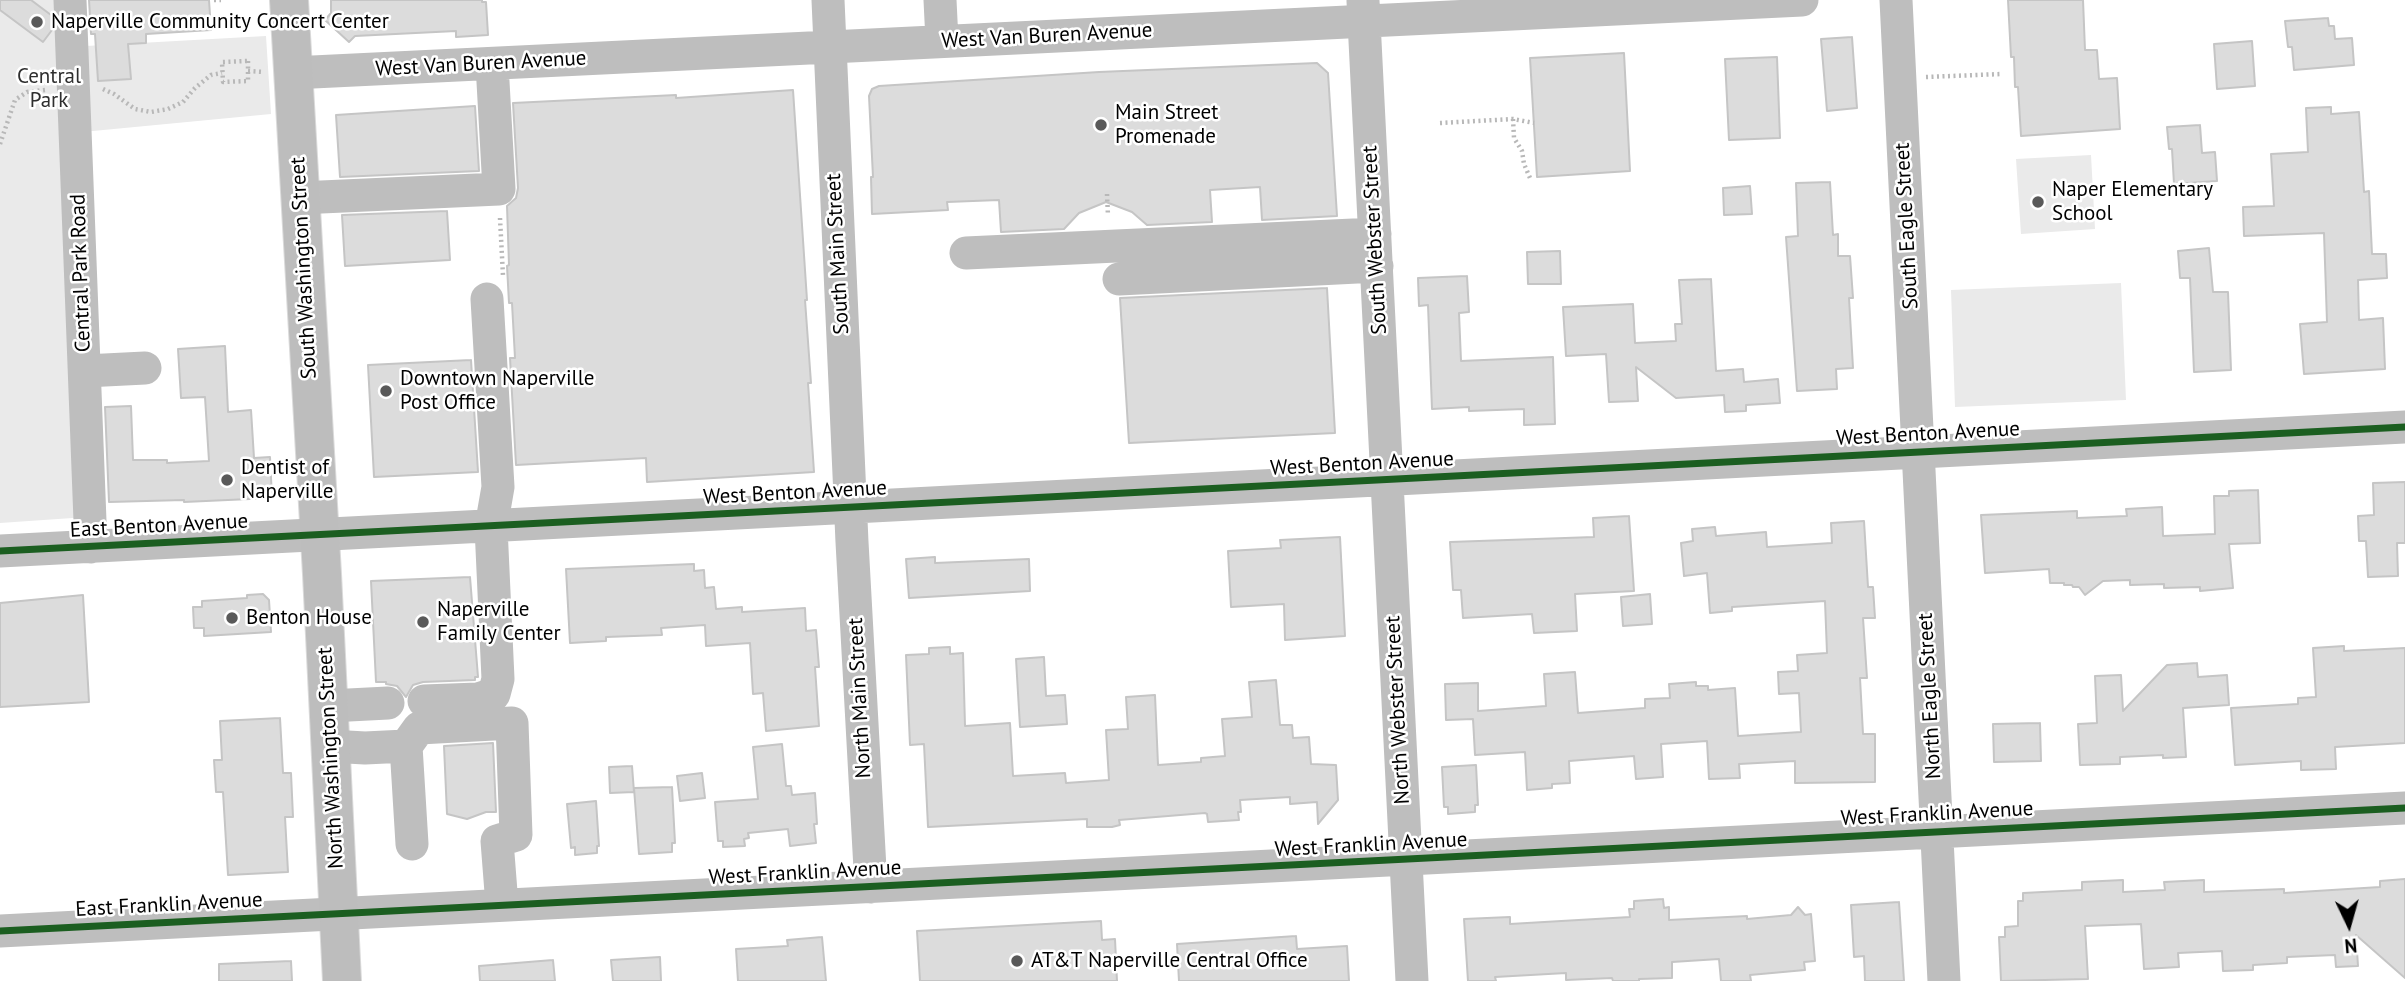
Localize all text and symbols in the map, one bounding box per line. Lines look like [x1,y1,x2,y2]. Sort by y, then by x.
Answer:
place label: Naperville Community Concert Center [51,9,389,35]
marker: Naperville Community Concert Center [29,14,45,30]
street label: West Van Buren Avenue [941,18,1153,54]
street label: West Van Buren Avenue [375,46,587,82]
park label: Central Park [17,64,81,114]
place label: Main Street Promenade [1115,100,1218,150]
marker: Main Street Promenade [1093,117,1109,133]
street label: South Eagle Street [1890,142,1924,310]
street label: South Webster Street [1357,145,1393,335]
street label: South Washington Street [286,156,322,380]
street label: South Main Street [821,173,855,335]
place label: Naper Elementary School [2052,177,2213,227]
street label: Central Park Road [66,193,96,353]
marker: Naper Elementary School [2030,194,2046,210]
place label: Downtown Naperville Post Office [400,366,595,416]
marker: Downtown Naperville Post Office [378,383,394,399]
street label: West Benton Avenue [1835,417,2021,451]
street label: West Benton Avenue [1269,447,1455,481]
place label: Dentist of Naperville [241,455,333,505]
marker: Dentist of Naperville [219,472,235,488]
street label: West Benton Avenue [702,476,888,510]
street label: East Benton Avenue [69,509,249,543]
place label: Naperville Family Center [437,597,561,647]
place label: Benton House [246,605,372,631]
marker: Benton House [224,610,240,626]
street label: North Eagle Street [1913,612,1947,780]
marker: Naperville Family Center [415,614,431,630]
street label: North Webster Street [1380,615,1416,805]
street label: North Main Street [843,617,877,779]
street label: North Washington Street [313,647,349,869]
street label: West Franklin Avenue [1840,796,2034,832]
street label: West Franklin Avenue [1274,827,1468,863]
street label: West Franklin Avenue [708,855,902,891]
street label: East Franklin Avenue [75,888,263,922]
north arrow [2314,890,2384,960]
text: N [2344,933,2358,958]
place label: AT&T Naperville Central Office [1031,948,1308,974]
marker: AT&T Naperville Central Office [1009,953,1025,969]

